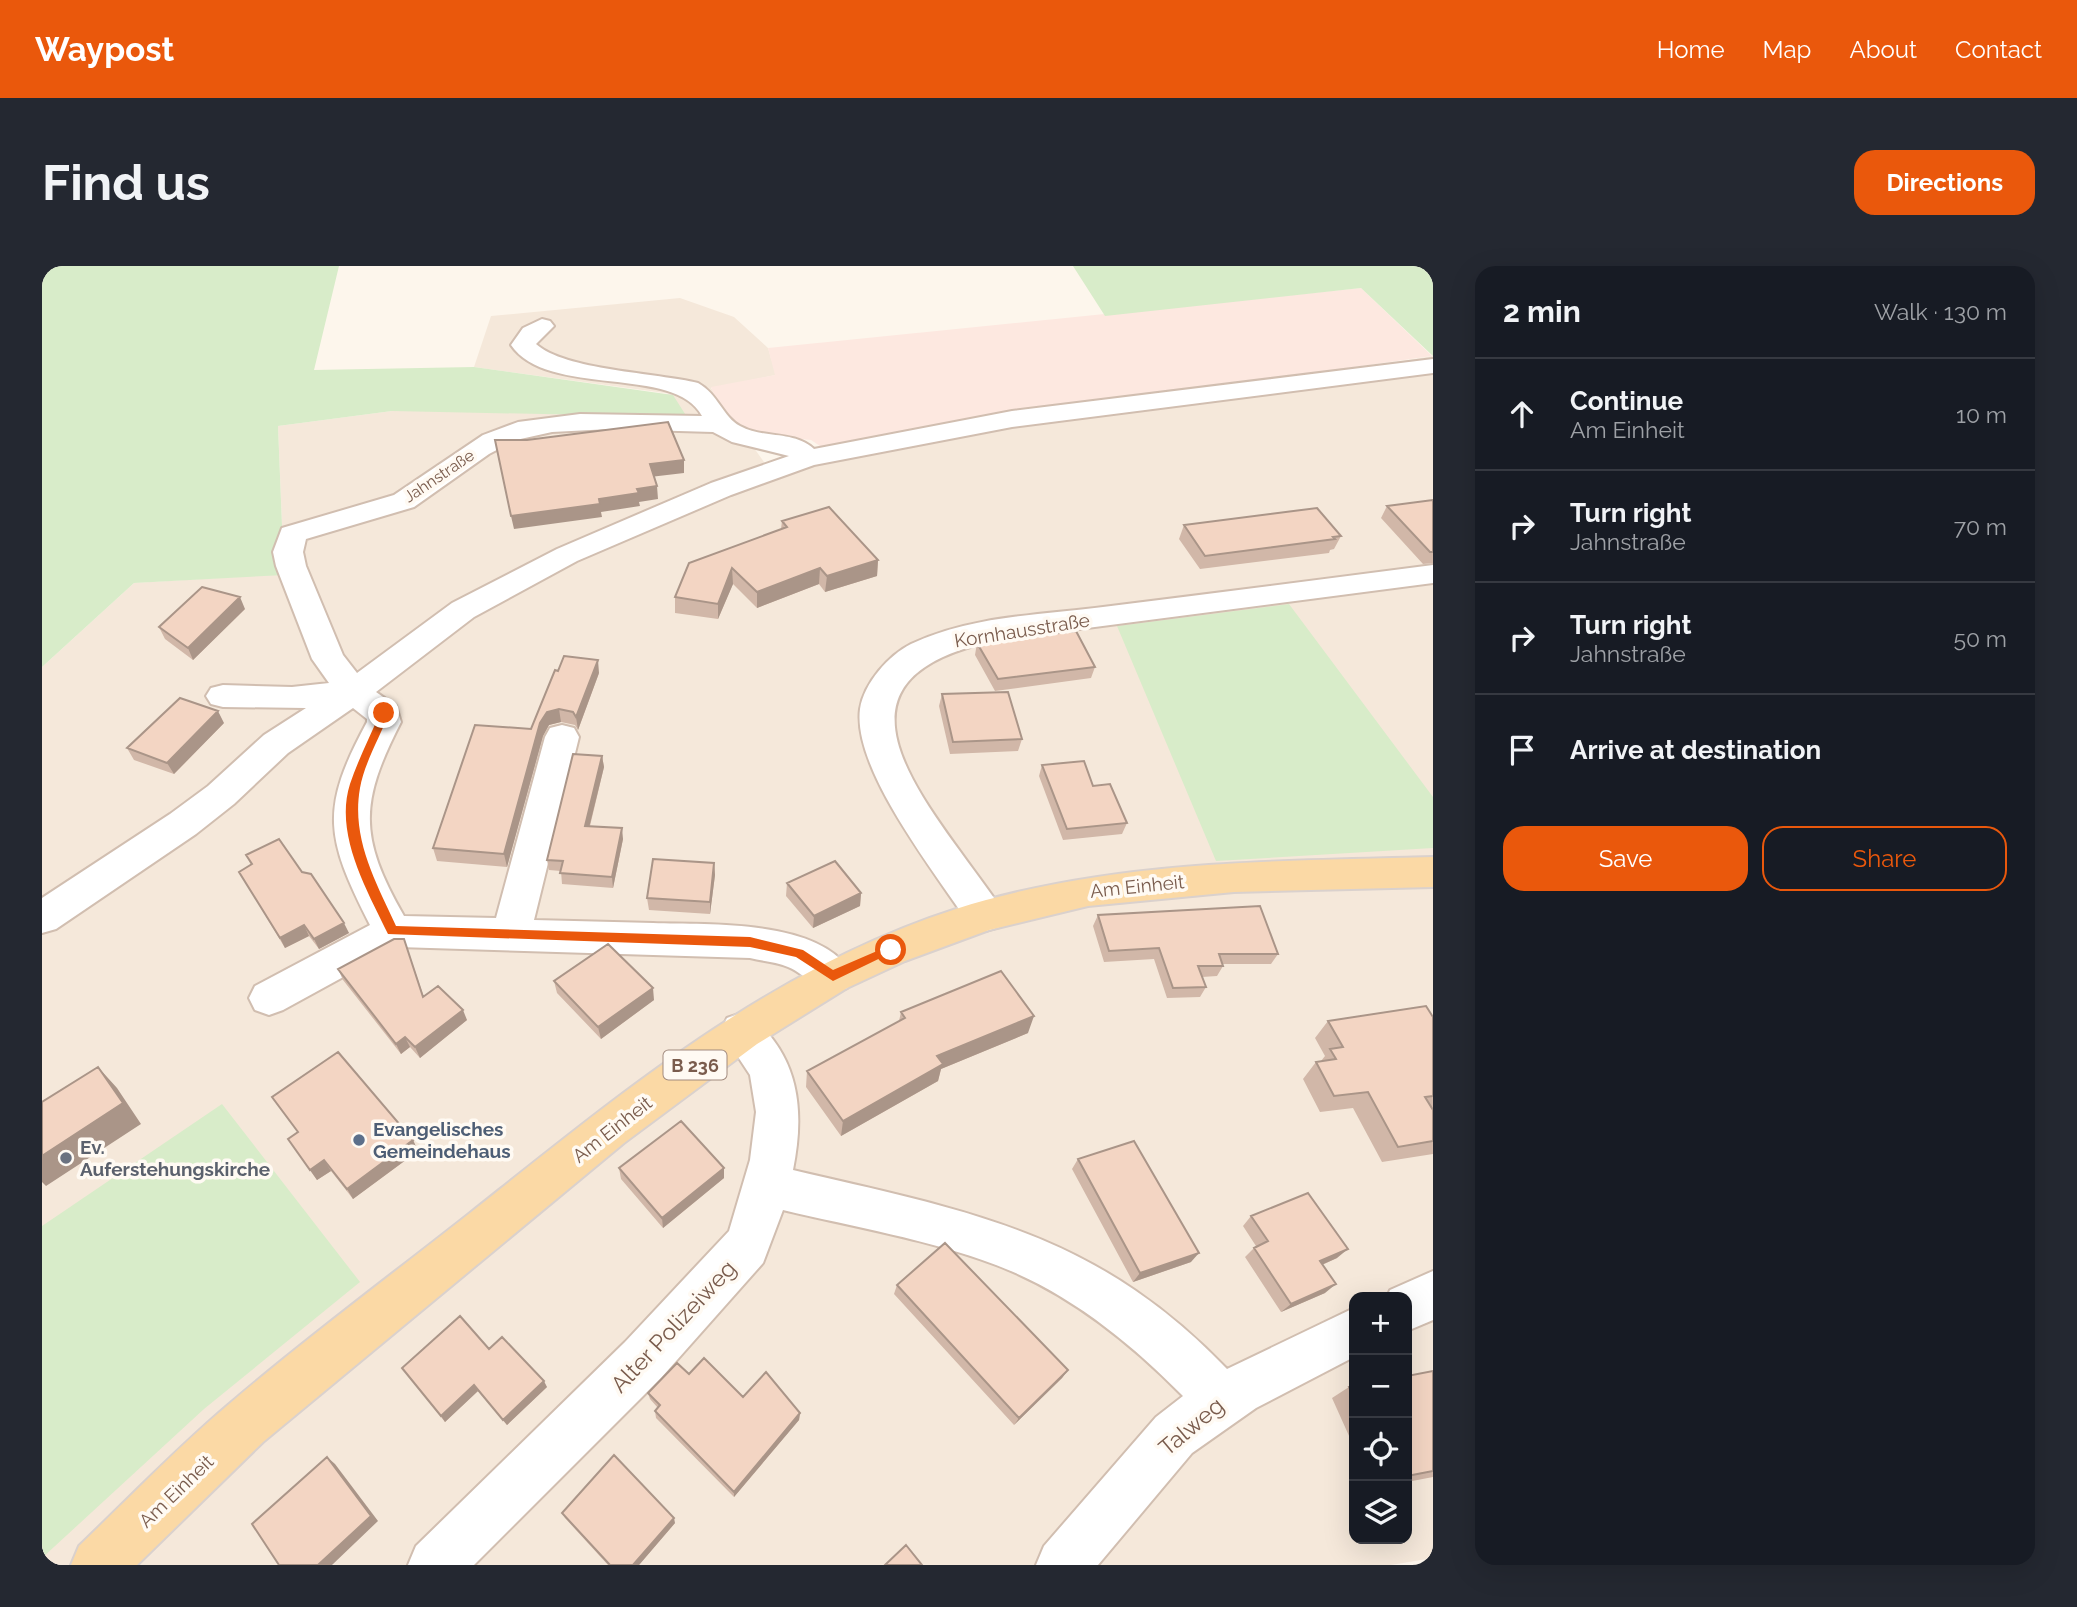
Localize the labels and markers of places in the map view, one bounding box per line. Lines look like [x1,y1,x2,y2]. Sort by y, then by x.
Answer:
place label: Evangelisches Gemeindehaus [373,1118,511,1162]
marker: Evangelisches Gemeindehaus [351,1132,367,1148]
place label: Ev. Auferstehungskirche [80,1136,270,1180]
marker: Ev. Auferstehungskirche [58,1150,74,1166]

